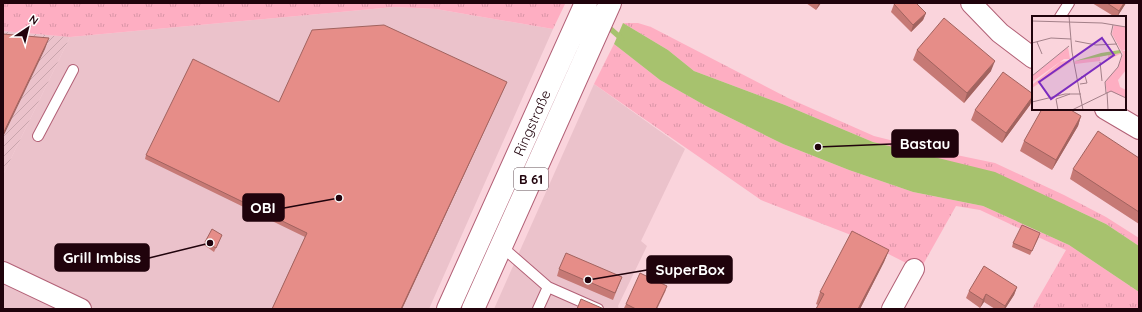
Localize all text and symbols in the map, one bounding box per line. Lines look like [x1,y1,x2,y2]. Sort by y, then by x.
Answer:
north arrow [8,8,48,48]
text: N [26,12,41,28]
inset map [1032,16,1126,110]
street label: Ringstraße [509,87,555,159]
callout: Bastau [892,130,958,157]
text: Bastau [900,134,950,153]
road number: B 61 [514,168,548,190]
callout: OBI [243,194,284,221]
text: OBI [250,198,276,217]
callout: Grill Imbiss [55,244,149,271]
text: Grill Imbiss [63,248,141,267]
callout: SuperBox [647,256,732,283]
text: SuperBox [655,260,725,279]

